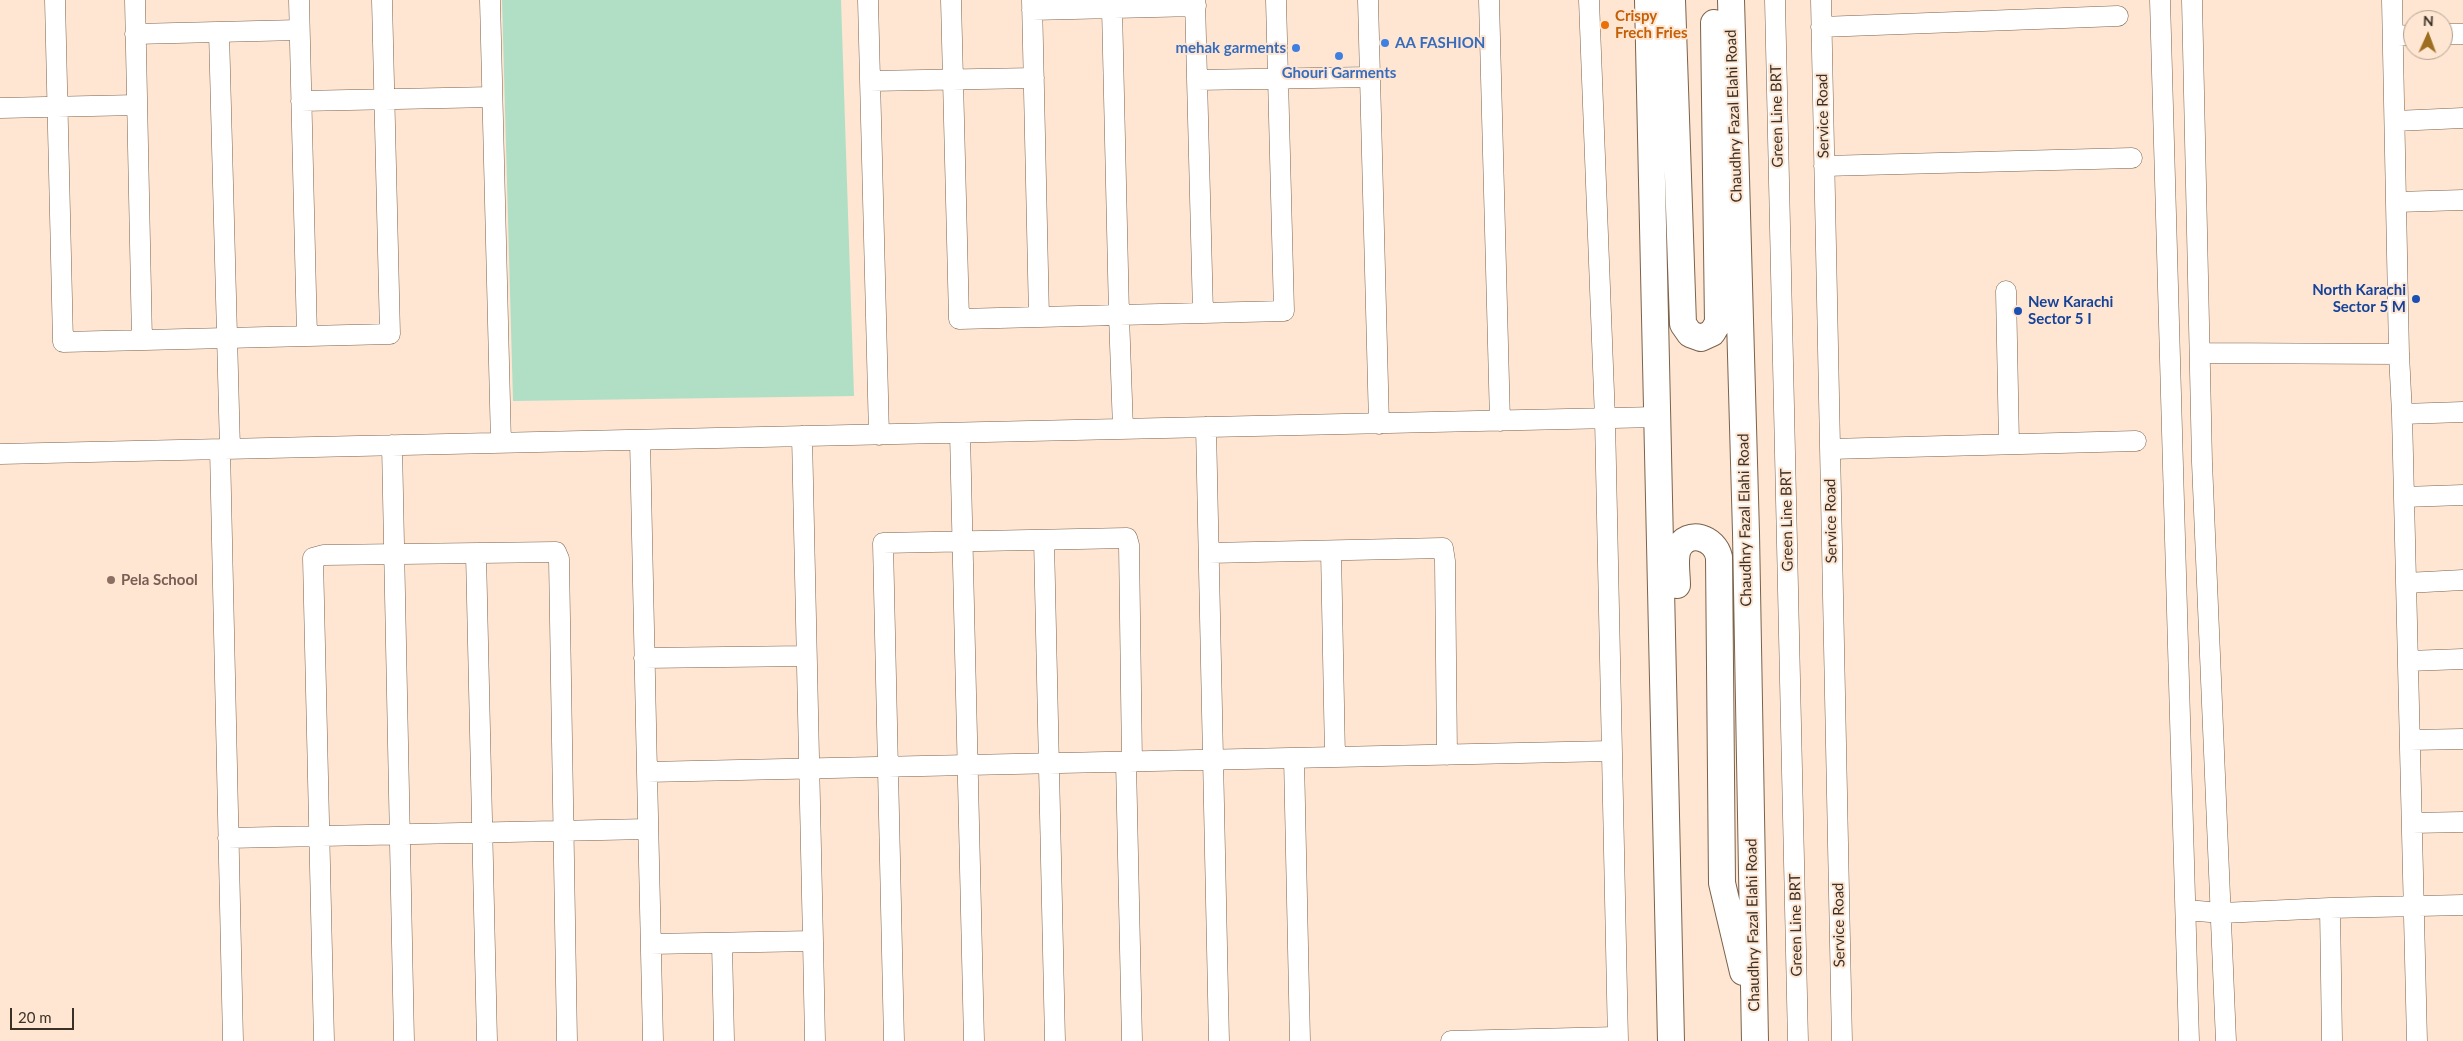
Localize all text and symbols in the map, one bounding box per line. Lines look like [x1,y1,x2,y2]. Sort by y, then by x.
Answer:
place label: Crispy Frech Fries [1615,7,1687,42]
north arrow [2403,10,2453,60]
text: N [2423,12,2434,29]
marker: Crispy Frech Fries [1599,19,1611,31]
street label: Chaudhry Fazal Elahi Road [1722,29,1746,203]
place label: AA FASHION [1395,34,1485,52]
marker: AA FASHION [1379,37,1391,49]
place label: mehak garments [1175,39,1286,57]
marker: mehak garments [1290,42,1302,54]
marker: Ghouri Garments [1333,50,1345,62]
place label: Ghouri Garments [1282,64,1396,82]
street label: Green Line BRT [1767,64,1787,168]
street label: Service Road [1813,73,1833,159]
place label: North Karachi Sector 5 M [2312,281,2406,316]
place label: New Karachi Sector 5 I [2028,293,2113,328]
marker: North Karachi Sector 5 M [2410,293,2422,305]
marker: New Karachi Sector 5 I [2012,305,2024,317]
street label: Chaudhry Fazal Elahi Road [1734,433,1756,607]
street label: Green Line BRT [1777,468,1797,572]
street label: Service Road [1821,478,1841,564]
place label: Pela School [121,571,198,589]
marker: Pela School [105,574,117,586]
street label: Chaudhry Fazal Elahi Road [1742,838,1764,1012]
street label: Green Line BRT [1786,873,1806,977]
street label: Service Road [1829,882,1849,968]
scale bar [12,998,76,1030]
text: 20 m [18,1008,52,1026]

